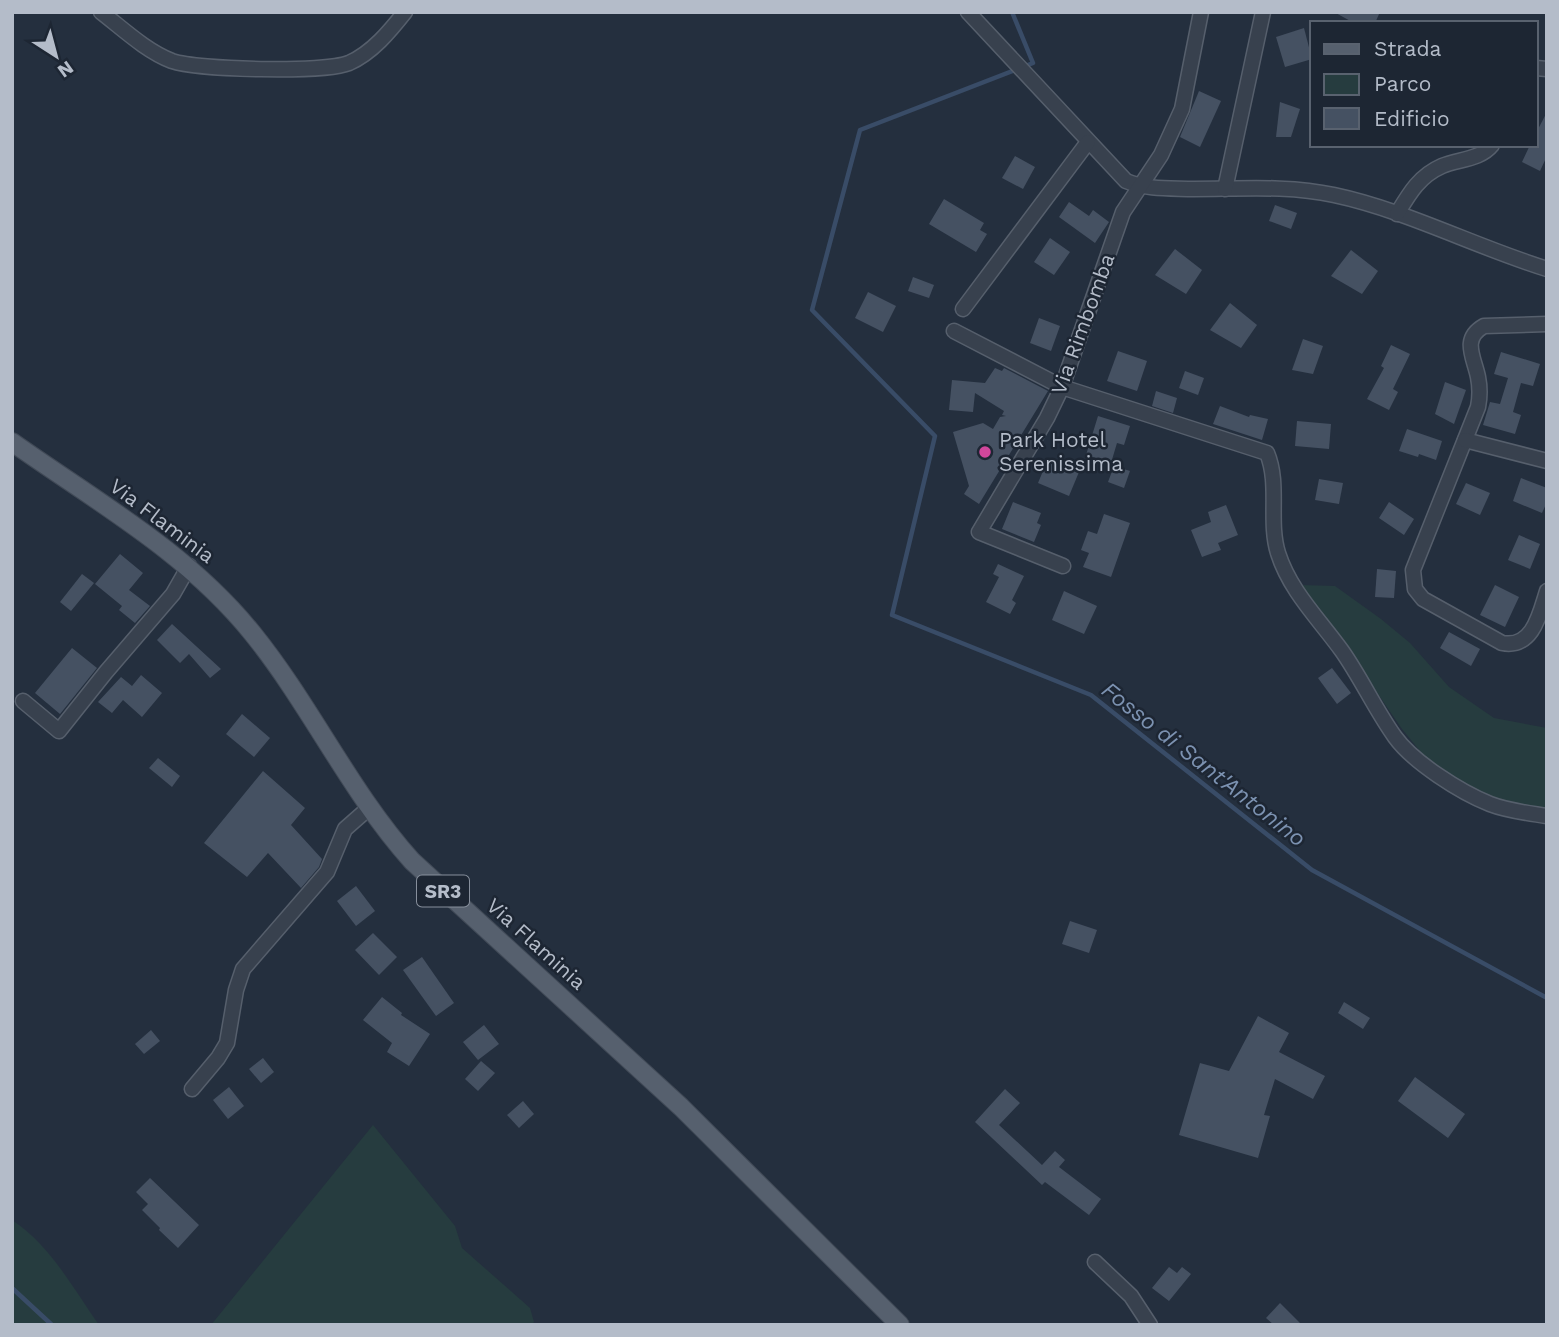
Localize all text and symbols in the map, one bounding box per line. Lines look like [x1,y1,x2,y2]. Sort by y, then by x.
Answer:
north arrow [21,21,91,91]
legend [1310,21,1538,147]
text: Strada [1374,36,1442,61]
text: N [53,56,78,83]
text: Parco [1374,71,1431,96]
text: Edificio [1374,106,1450,131]
street label: Via Rimbomba [1045,250,1120,398]
place label: Park Hotel Serenissima [999,427,1123,476]
marker: Park Hotel Serenissima [977,444,993,460]
street label: Via Flaminia [105,473,220,568]
water label: Fosso di Sant'Antonino [1096,676,1311,853]
road number: SR3 [417,876,469,906]
street label: Via Flaminia [482,893,591,995]

